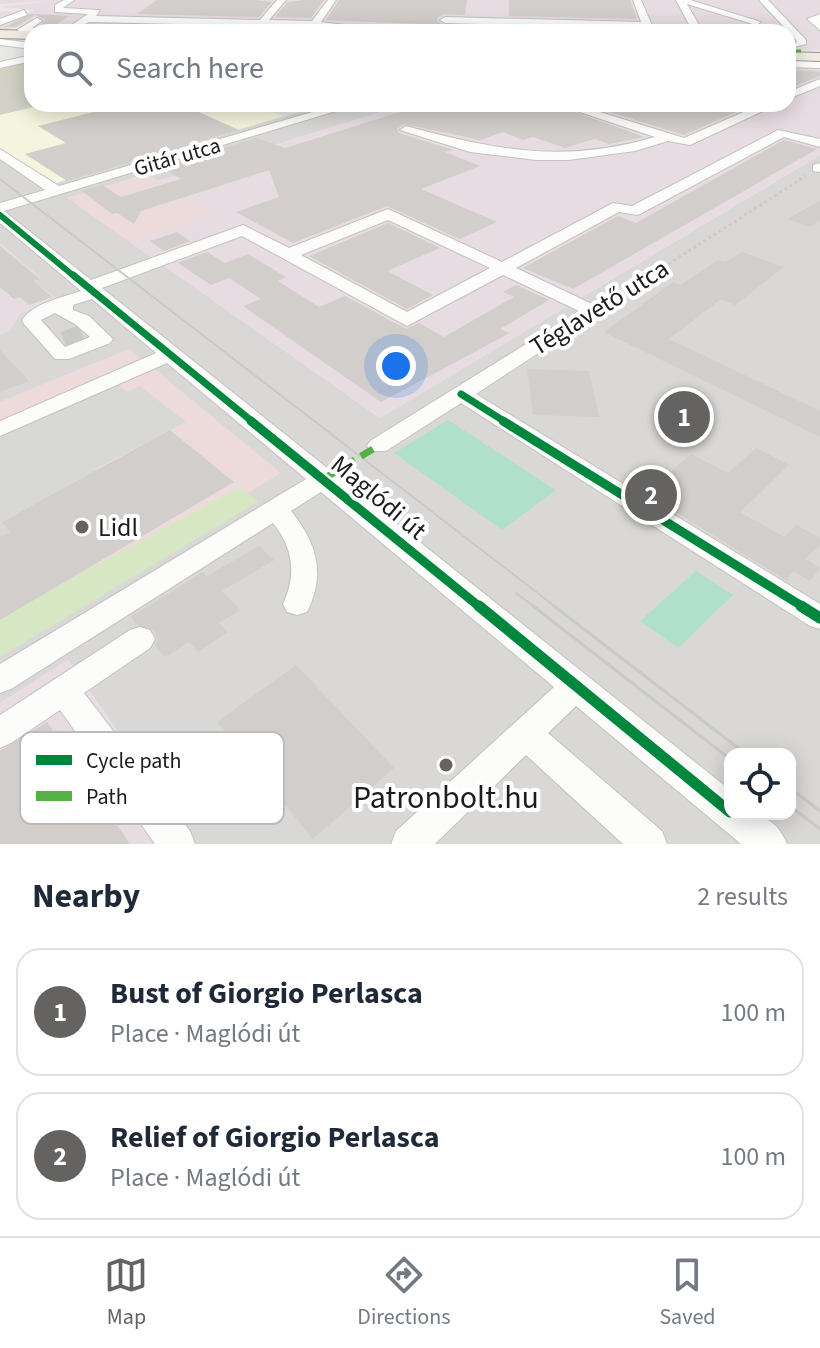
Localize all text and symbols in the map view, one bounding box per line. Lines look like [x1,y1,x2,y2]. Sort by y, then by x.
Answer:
search box [24,24,796,112]
icon: search [52,46,96,90]
text: Search here [116,47,264,90]
street label: Gitár utca [130,129,225,185]
street label: Téglavető utca [523,250,676,365]
your location [376,346,416,386]
pin: 1 [658,387,710,447]
street label: Maglódi út [323,446,435,549]
pin: 2 [625,465,677,525]
place label: Lidl [98,509,138,546]
marker: Lidl [73,518,91,536]
legend [20,732,284,824]
text: Cycle path [86,745,182,777]
map controls [724,748,796,820]
button: locate [724,748,796,820]
marker: Patronbolt.hu [437,756,455,774]
place label: Patronbolt.hu [353,775,539,821]
text: Path [86,781,128,813]
text: Nearby [32,872,140,921]
text: 2 results [697,878,788,915]
text: Bust of Giorgio Perlasca [110,972,423,1015]
text: 1 [53,994,67,1031]
text: 100 m [720,994,786,1031]
text: Place · Maglódi út [110,1015,300,1052]
text: Relief of Giorgio Perlasca [110,1116,439,1159]
text: 2 [53,1138,67,1175]
text: 100 m [720,1138,786,1175]
text: Place · Maglódi út [110,1159,300,1196]
tab: Map [104,1253,148,1333]
tab: Directions [357,1253,450,1333]
tab: Saved [659,1253,716,1333]

